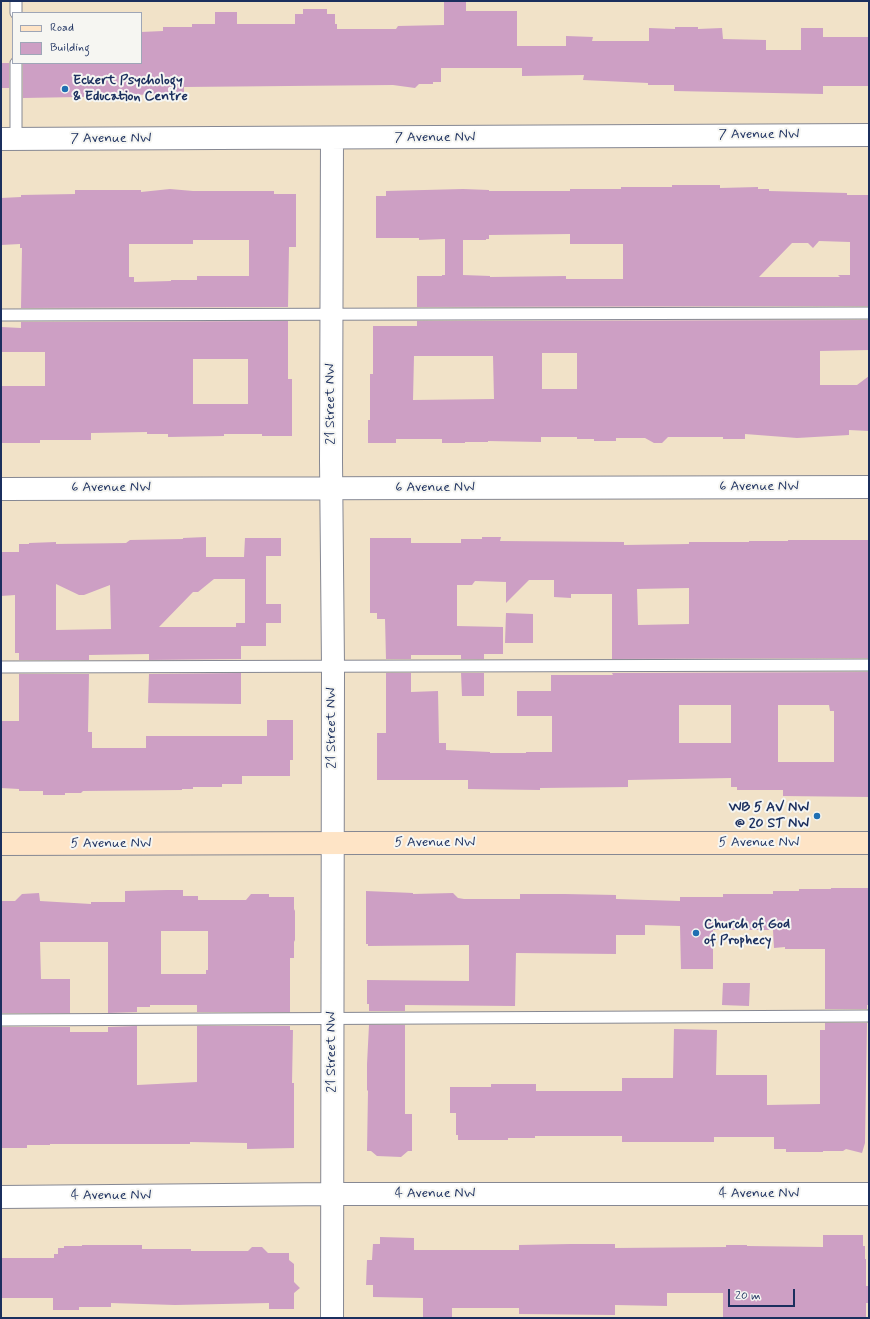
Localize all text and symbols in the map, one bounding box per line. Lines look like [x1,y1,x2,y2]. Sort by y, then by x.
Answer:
legend [12,12,142,64]
text: Road [50,20,74,36]
text: Building [50,40,90,56]
place label: Eckert Psychology & Education Centre [73,73,188,106]
marker: Eckert Psychology & Education Centre [60,84,70,94]
street label: 7 Avenue NW [719,127,799,143]
street label: 7 Avenue NW [395,130,475,146]
street label: 7 Avenue NW [71,131,151,147]
street label: 21 Street NW [323,363,339,445]
street label: 6 Avenue NW [719,479,799,495]
street label: 6 Avenue NW [71,480,151,496]
street label: 6 Avenue NW [395,480,475,496]
street label: 21 Street NW [324,687,340,769]
place label: WB 5 AV NW @ 20 ST NW [729,800,809,832]
marker: WB 5 AV NW @ 20 ST NW [812,811,822,821]
street label: 5 Avenue NW [395,835,475,851]
street label: 5 Avenue NW [719,835,799,851]
street label: 5 Avenue NW [71,836,151,852]
place label: Church of God of Prophecy [704,917,790,950]
marker: Church of God of Prophecy [691,928,701,938]
street label: 21 Street NW [324,1011,340,1093]
street label: 4 Avenue NW [395,1186,475,1202]
street label: 4 Avenue NW [719,1186,799,1202]
street label: 4 Avenue NW [71,1188,151,1204]
scale bar [730,1281,797,1307]
text: 20 m [735,1288,761,1304]

